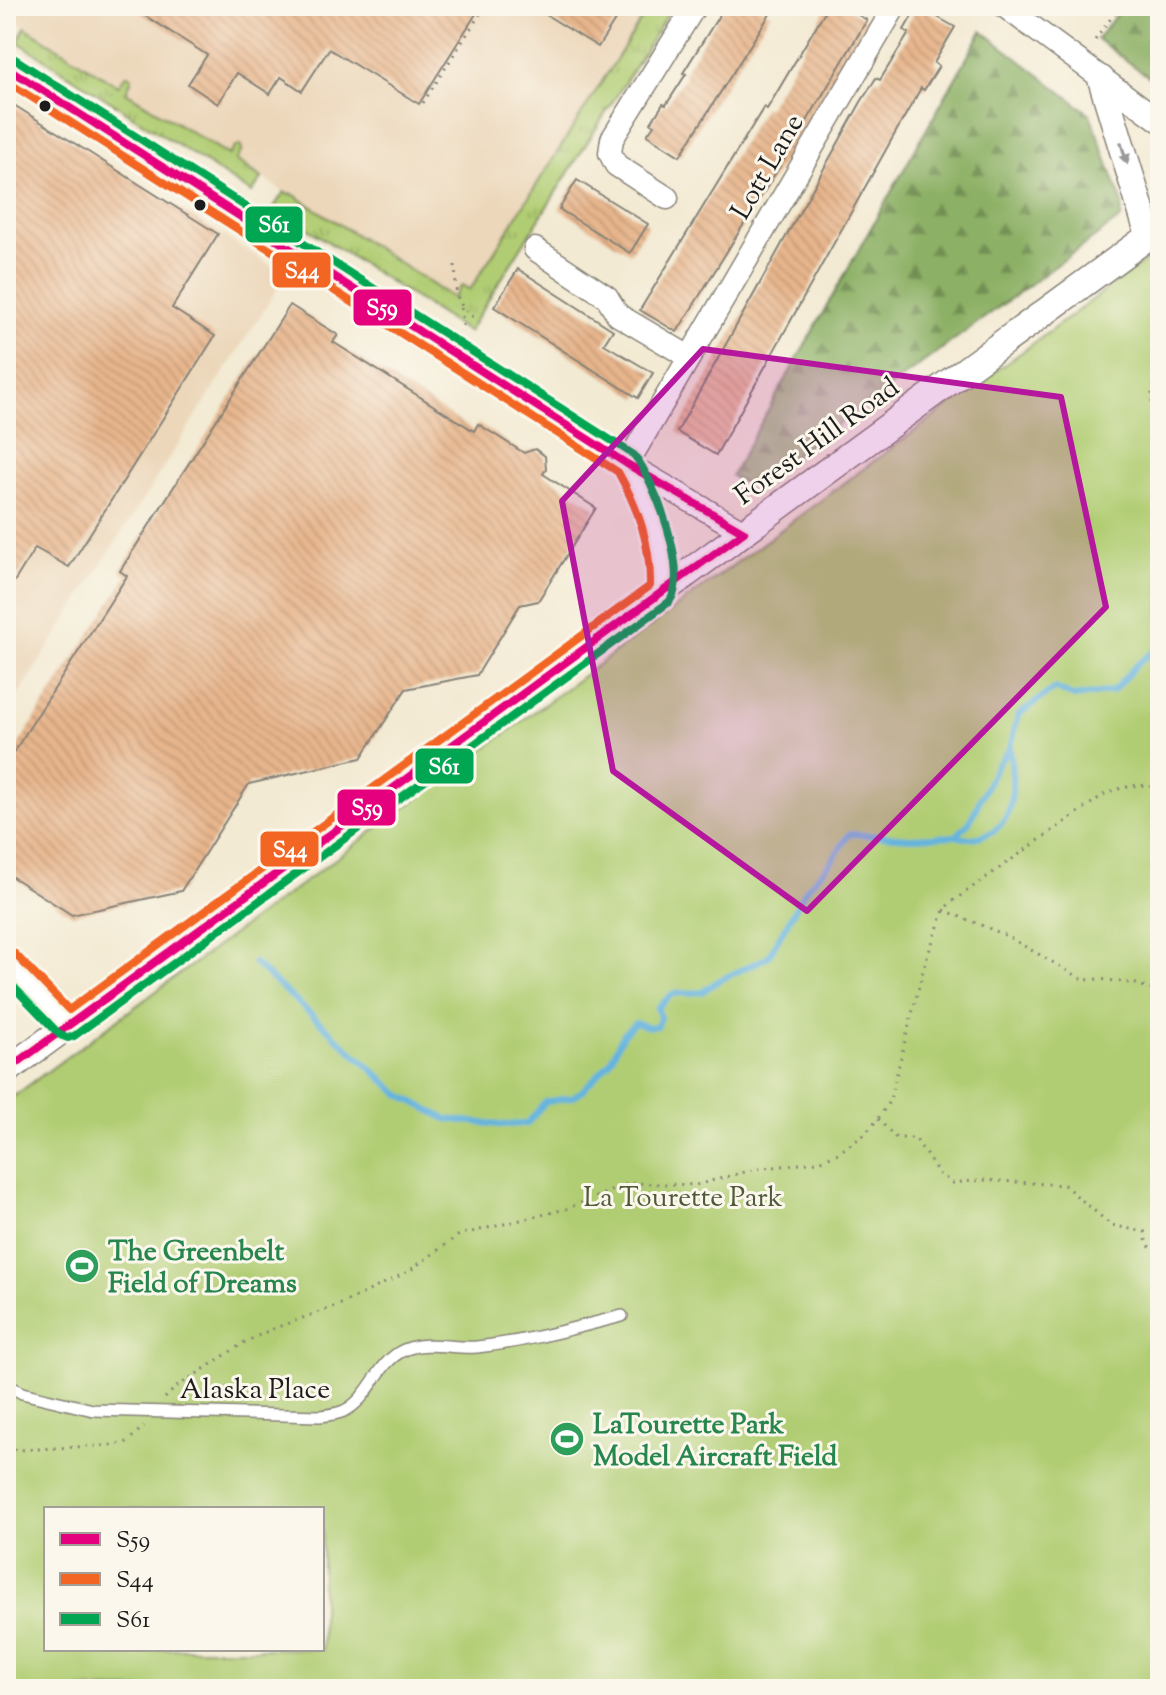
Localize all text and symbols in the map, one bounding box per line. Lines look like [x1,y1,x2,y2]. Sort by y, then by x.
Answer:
unlabelled marker [37,98,53,114]
street label: Lott Lane [722,107,815,228]
one-way arrow [1118,141,1131,165]
unlabelled marker [192,197,208,213]
line badge: S61 [244,205,304,244]
text: S61 [258,211,290,243]
line badge: S44 [271,251,332,289]
text: S44 [285,257,319,289]
line badge: S59 [352,288,413,327]
text: S59 [366,294,398,326]
street label: Forest Hill Road [727,369,909,516]
line badge: S61 [414,747,475,785]
text: S61 [428,753,460,785]
line badge: S59 [336,788,397,827]
text: S59 [351,794,383,826]
line badge: S44 [259,830,320,868]
text: S44 [273,836,307,868]
park label: La Tourette Park [583,1179,783,1219]
place label: The Greenbelt Field of Dreams [108,1233,297,1305]
sports icon: The Greenbelt Field of Dreams [63,1247,101,1285]
street label: Alaska Place [180,1371,330,1411]
place label: LaTourette Park Model Aircraft Field [593,1406,838,1478]
sports icon: LaTourette Park Model Aircraft Field [548,1420,586,1458]
legend [44,1507,324,1651]
text: S59 [116,1524,150,1558]
text: S44 [116,1564,154,1598]
text: S61 [116,1604,150,1638]

